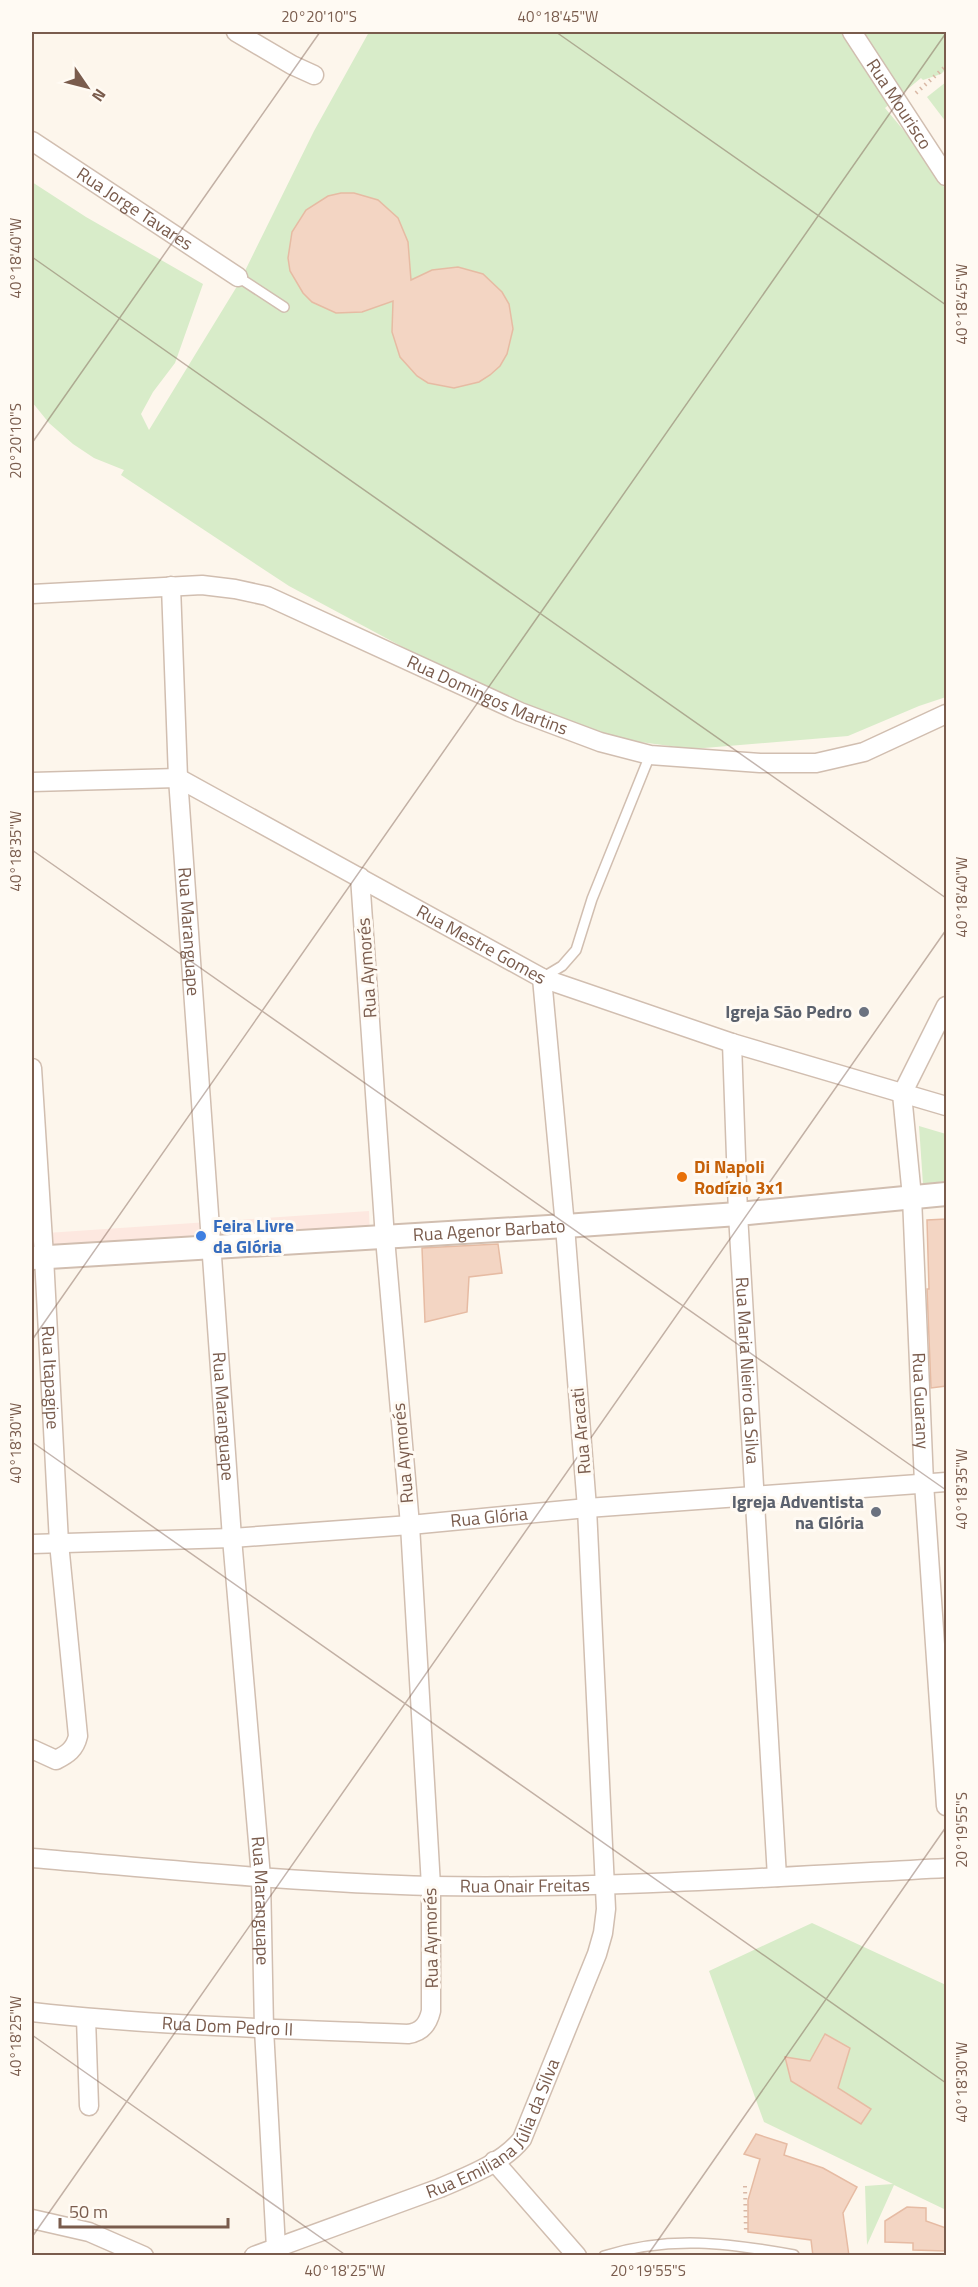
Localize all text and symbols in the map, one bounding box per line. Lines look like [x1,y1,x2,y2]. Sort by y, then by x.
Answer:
text: 20°20'10"S [281,5,357,28]
text: 40°18'45"W [518,5,598,28]
street label: Rua Mourisco [860,53,939,154]
north arrow [57,57,117,117]
text: N [86,84,112,107]
street label: Rua Jorge Tavares [71,160,199,257]
text: 40°18'40"W [4,218,27,298]
text: 40°18'45"W [950,264,973,344]
text: 20°20'10"S [4,403,27,479]
street label: Rua Domingos Martins [403,648,572,742]
text: 40°18'35"W [4,811,27,891]
text: 40°18'40"W [950,857,973,937]
street label: Rua Maranguape [171,866,207,997]
street label: Rua Mestre Gomes [412,897,551,991]
street label: Rua Aymorés [350,917,383,1019]
place label: Igreja São Pedro [725,998,852,1025]
marker: Igreja São Pedro [857,1005,871,1019]
place label: Di Napoli Rodízio 3x1 [694,1153,784,1201]
marker: Di Napoli Rodízio 3x1 [675,1170,689,1184]
place label: Feira Livre da Glória [213,1212,294,1260]
street label: Rua Agenor Barbato [412,1212,566,1248]
marker: Feira Livre da Glória [194,1229,208,1243]
street label: Rua Maria Nieiro da Silva [729,1276,767,1465]
street label: Rua Itapagipe [35,1325,67,1430]
street label: Rua Maranguape [206,1351,242,1482]
street label: Rua Guarany [906,1352,937,1450]
street label: Rua Aracati [563,1387,598,1475]
street label: Rua Aymorés [385,1402,420,1504]
text: 40°18'30"W [4,1403,27,1483]
text: 40°18'35"W [950,1449,973,1529]
place label: Igreja Adventista na Glória [732,1488,864,1536]
street label: Rua Glória [449,1500,529,1534]
marker: Igreja Adventista na Glória [869,1505,883,1519]
text: 20°19'55"S [950,1792,973,1868]
street label: Rua Maranguape [245,1835,277,1966]
street label: Rua Onair Freitas [460,1871,590,1899]
street label: Rua Aymorés [416,1887,445,1989]
text: 40°18'25"W [4,1996,27,2076]
street label: Rua Dom Pedro II [161,2009,294,2043]
text: 40°18'30"W [950,2042,973,2122]
street label: Rua Emiliana Júlia da Silva [422,2054,566,2205]
scale bar [60,2191,228,2229]
text: 50 m [69,2198,108,2225]
text: 40°18'25"W [305,2259,385,2282]
text: 20°19'55"S [610,2259,686,2282]

